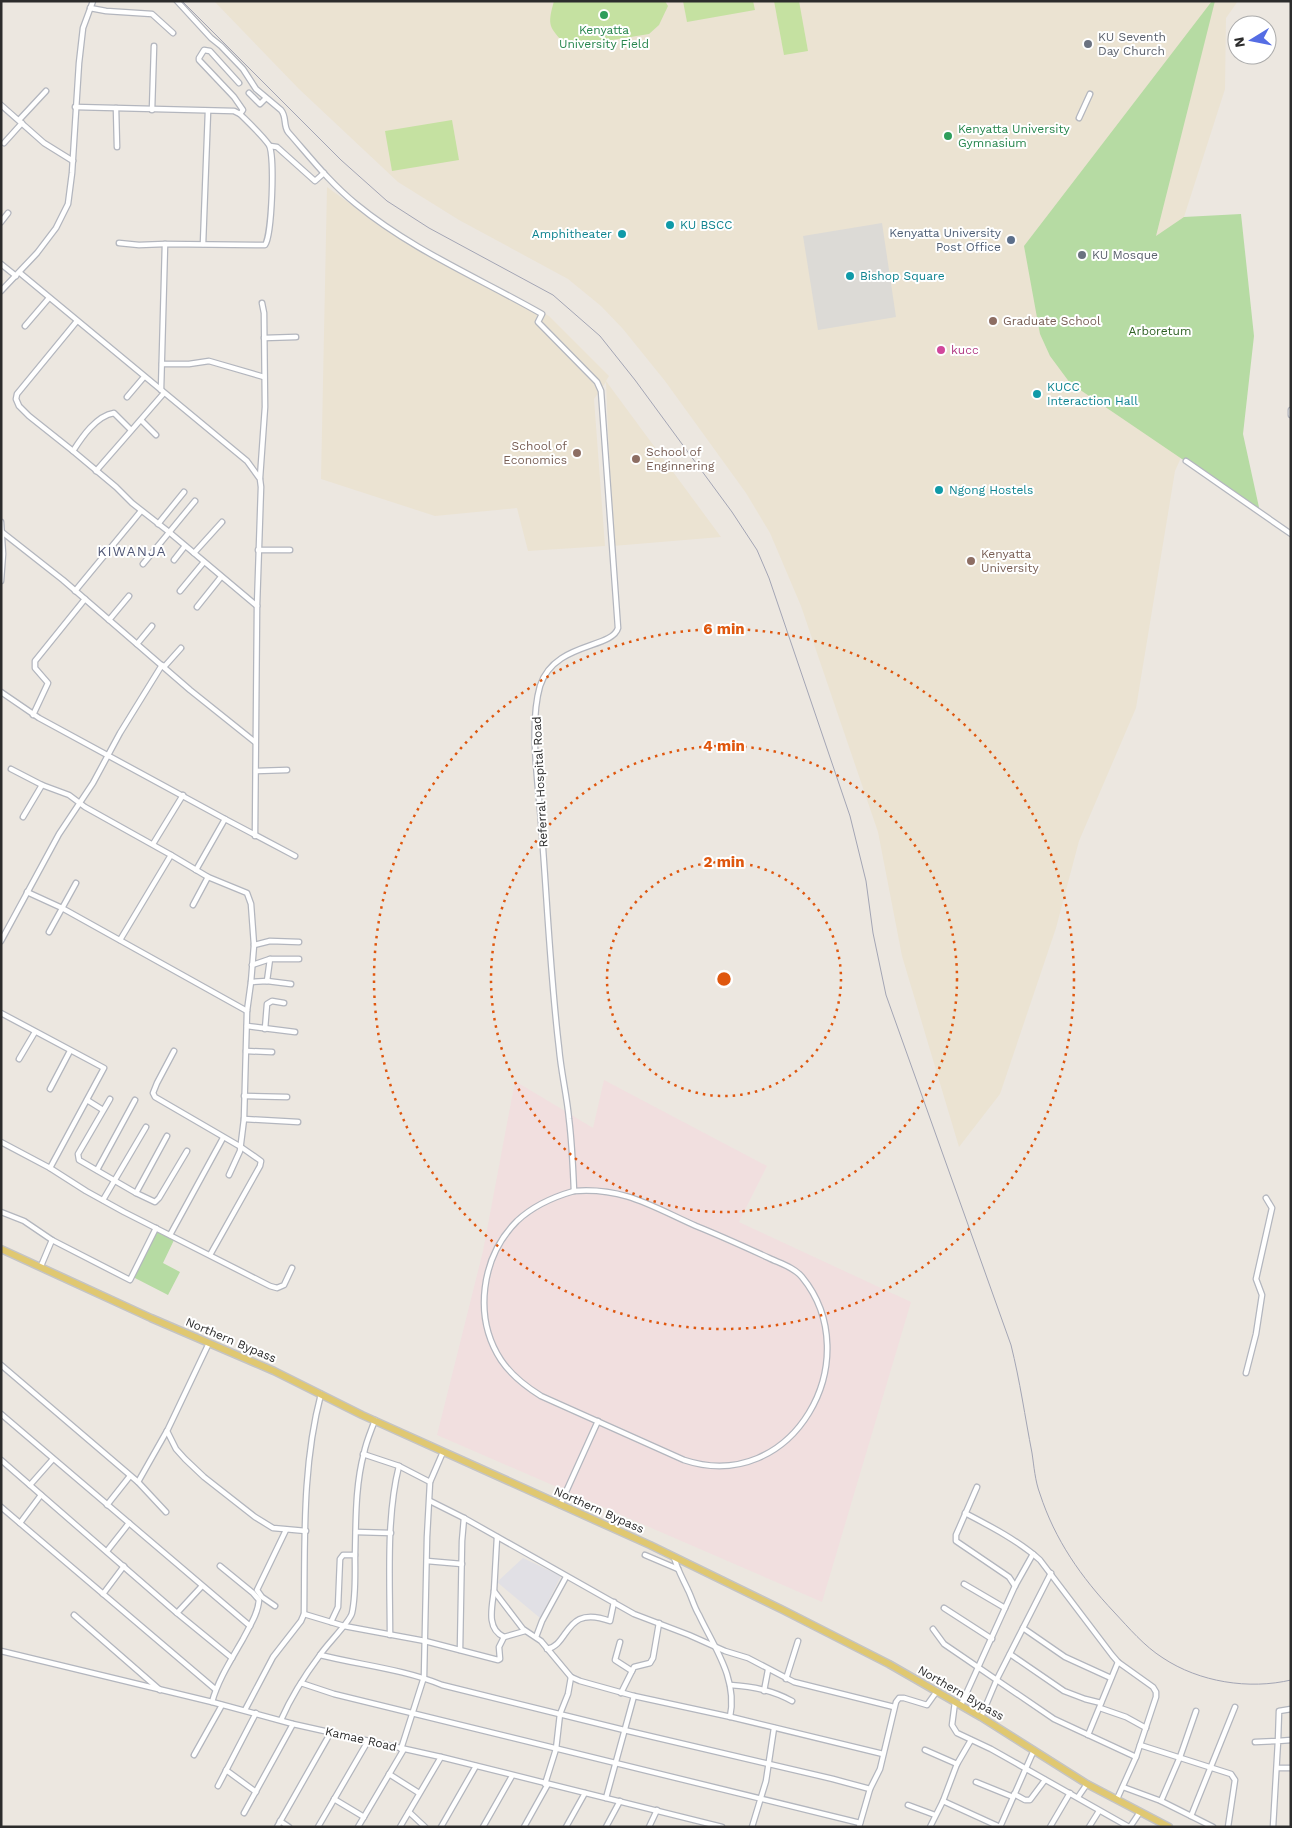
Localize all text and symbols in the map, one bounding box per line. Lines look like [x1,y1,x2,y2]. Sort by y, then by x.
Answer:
marker: Kenyatta University Field [598,9,610,21]
north arrow [1227,15,1277,65]
place label: Kenyatta University Field [559,23,649,51]
place label: KU Seventh Day Church [1098,30,1166,58]
text: N [1230,36,1248,49]
marker: KU Seventh Day Church [1082,38,1094,50]
place label: Kenyatta University Gymnasium [958,122,1070,150]
marker: Kenyatta University Gymnasium [942,130,954,142]
place label: KU BSCC [680,218,732,232]
marker: KU BSCC [664,219,676,231]
place label: Kenyatta University Post Office [889,226,1002,254]
place label: Amphitheater [532,227,612,241]
marker: Amphitheater [616,228,628,240]
marker: Kenyatta University Post Office [1005,234,1017,246]
place label: KU Mosque [1092,248,1158,262]
marker: KU Mosque [1076,249,1088,261]
place label: Bishop Square [860,269,945,283]
marker: Bishop Square [844,270,856,282]
place label: Graduate School [1003,314,1101,328]
marker: Graduate School [987,315,999,327]
park label: Arboretum [1129,324,1191,338]
place label: kucc [951,343,979,357]
marker: kucc [935,344,947,356]
place label: KUCC Interaction Hall [1047,380,1138,408]
marker: KUCC Interaction Hall [1031,388,1043,400]
place label: School of Economics [503,439,567,467]
place label: School of Enginnering [646,445,715,473]
marker: School of Economics [571,447,583,459]
marker: School of Enginnering [630,453,642,465]
place label: Ngong Hostels [949,483,1033,497]
marker: Ngong Hostels [933,484,945,496]
district label: KIWANJA [97,543,167,559]
place label: Kenyatta University [981,547,1039,575]
marker: Kenyatta University [965,555,977,567]
text: 6 min [703,620,745,638]
street label: Referral Hospital Road [530,716,550,848]
text: 4 min [703,737,745,755]
text: 2 min [703,853,745,871]
centre of rings [715,970,733,988]
street label: Northern Bypass [184,1315,278,1365]
street label: Northern Bypass [552,1484,646,1536]
street label: Northern Bypass [915,1663,1007,1723]
street label: Kamae Road [324,1724,398,1754]

